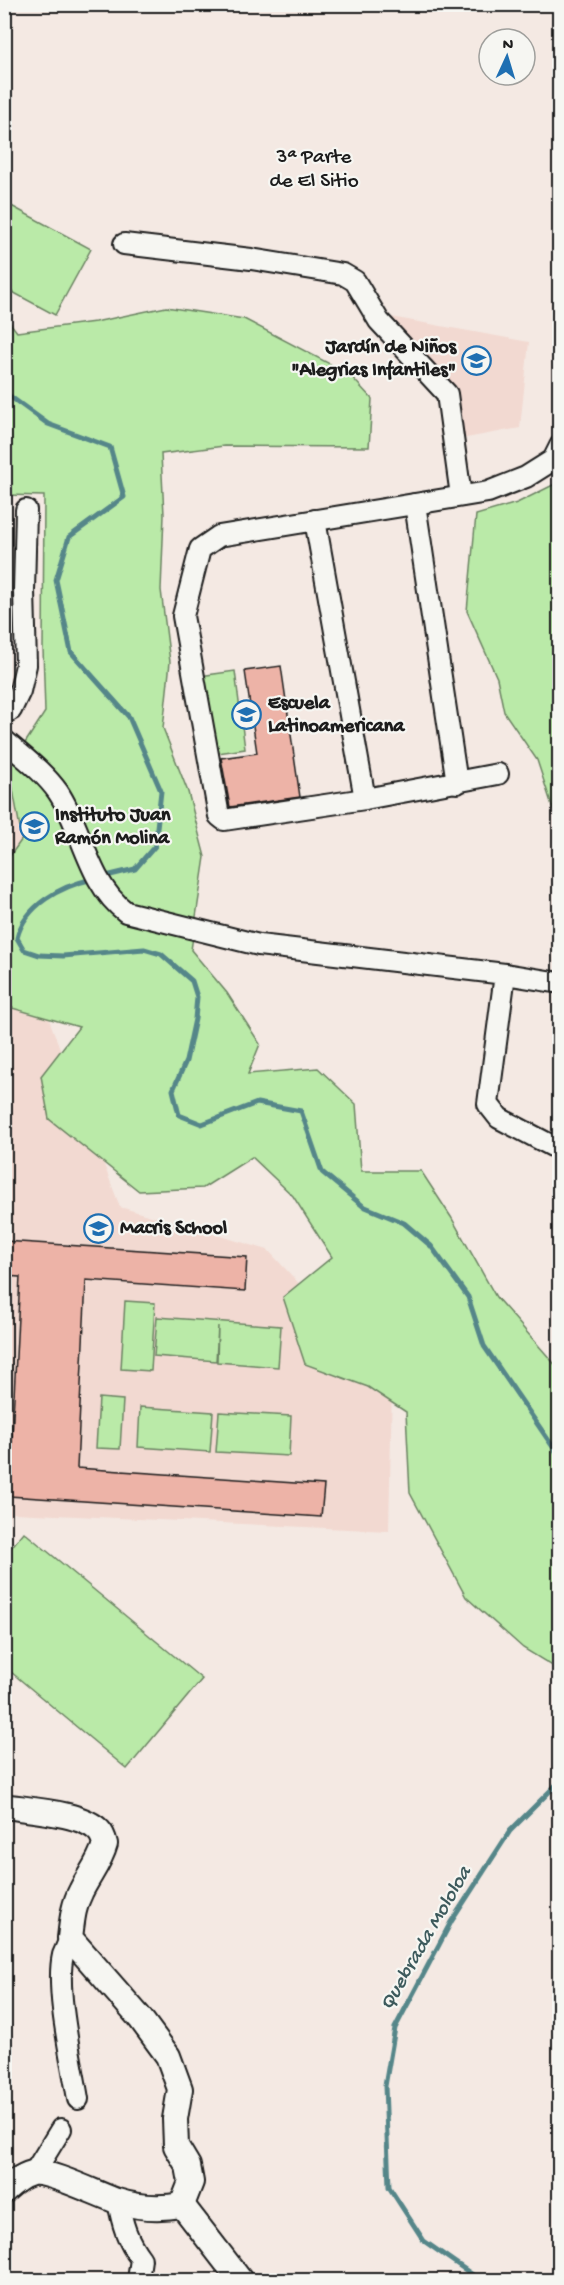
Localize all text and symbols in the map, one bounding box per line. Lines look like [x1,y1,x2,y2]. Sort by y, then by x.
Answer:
north arrow [477,27,537,87]
text: N [502,36,514,55]
district label: 3ª Parte de El Sitio [269,146,359,195]
place label: Jardín de Niños "Alegrias Infantiles" [291,337,458,383]
school or university icon: Jardín de Niños "Alegrias Infantiles" [461,344,493,376]
place label: Escuela Latinoamericana [268,693,405,739]
school or university icon: Escuela Latinoamericana [231,699,263,731]
place label: Instituto Juan Ramón Molina [54,805,171,851]
school or university icon: Instituto Juan Ramón Molina [18,811,50,843]
school or university icon: Macris School [83,1213,115,1245]
place label: Macris School [120,1218,228,1241]
water label: Quebrada Mololoa [376,1861,479,2015]

